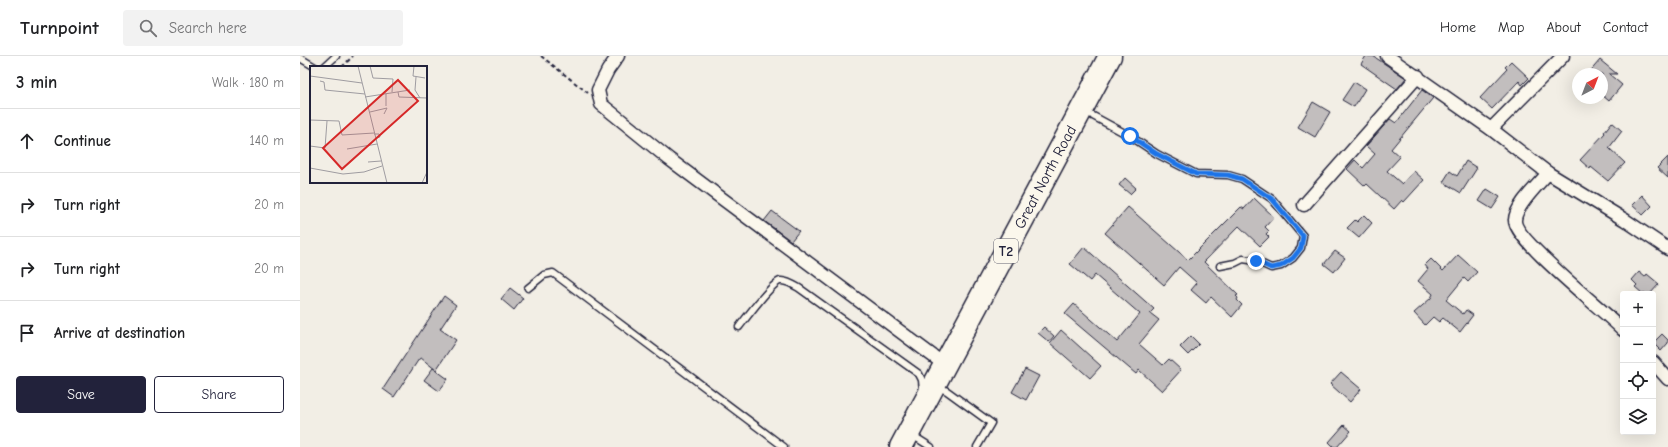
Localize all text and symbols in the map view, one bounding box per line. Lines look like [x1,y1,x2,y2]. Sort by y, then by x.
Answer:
search box [123,10,403,46]
text: Turnpoint [20,17,99,39]
icon: search [137,17,159,39]
text: Search here [169,19,247,37]
text: Home [1440,19,1476,36]
text: Map [1498,19,1524,36]
text: About [1546,19,1581,36]
text: Contact [1603,19,1648,36]
inset map [310,66,427,183]
north arrow [1572,68,1608,104]
text: 3 min [16,73,57,92]
text: Walk · 180 m [212,75,284,90]
street label: Great North Road [1010,122,1080,232]
route start [1121,127,1139,145]
icon: ahead [16,130,38,152]
text: Continue [54,132,111,150]
text: 140 m [250,133,284,148]
icon: right [16,194,38,216]
text: Turn right [54,196,120,214]
text: 20 m [254,197,284,212]
road number: T2 [994,239,1018,263]
route end [1247,252,1265,270]
icon: right [16,258,38,280]
text: Turn right [54,260,120,278]
text: 20 m [254,261,284,276]
map controls [1620,291,1656,435]
button: + [1620,291,1656,327]
icon: arrive [16,322,38,344]
text: Arrive at destination [54,324,185,342]
button: − [1620,327,1656,363]
button: locate [1620,363,1656,399]
button: Save [16,376,146,413]
button: Share [154,376,284,413]
button: layers [1620,399,1656,435]

